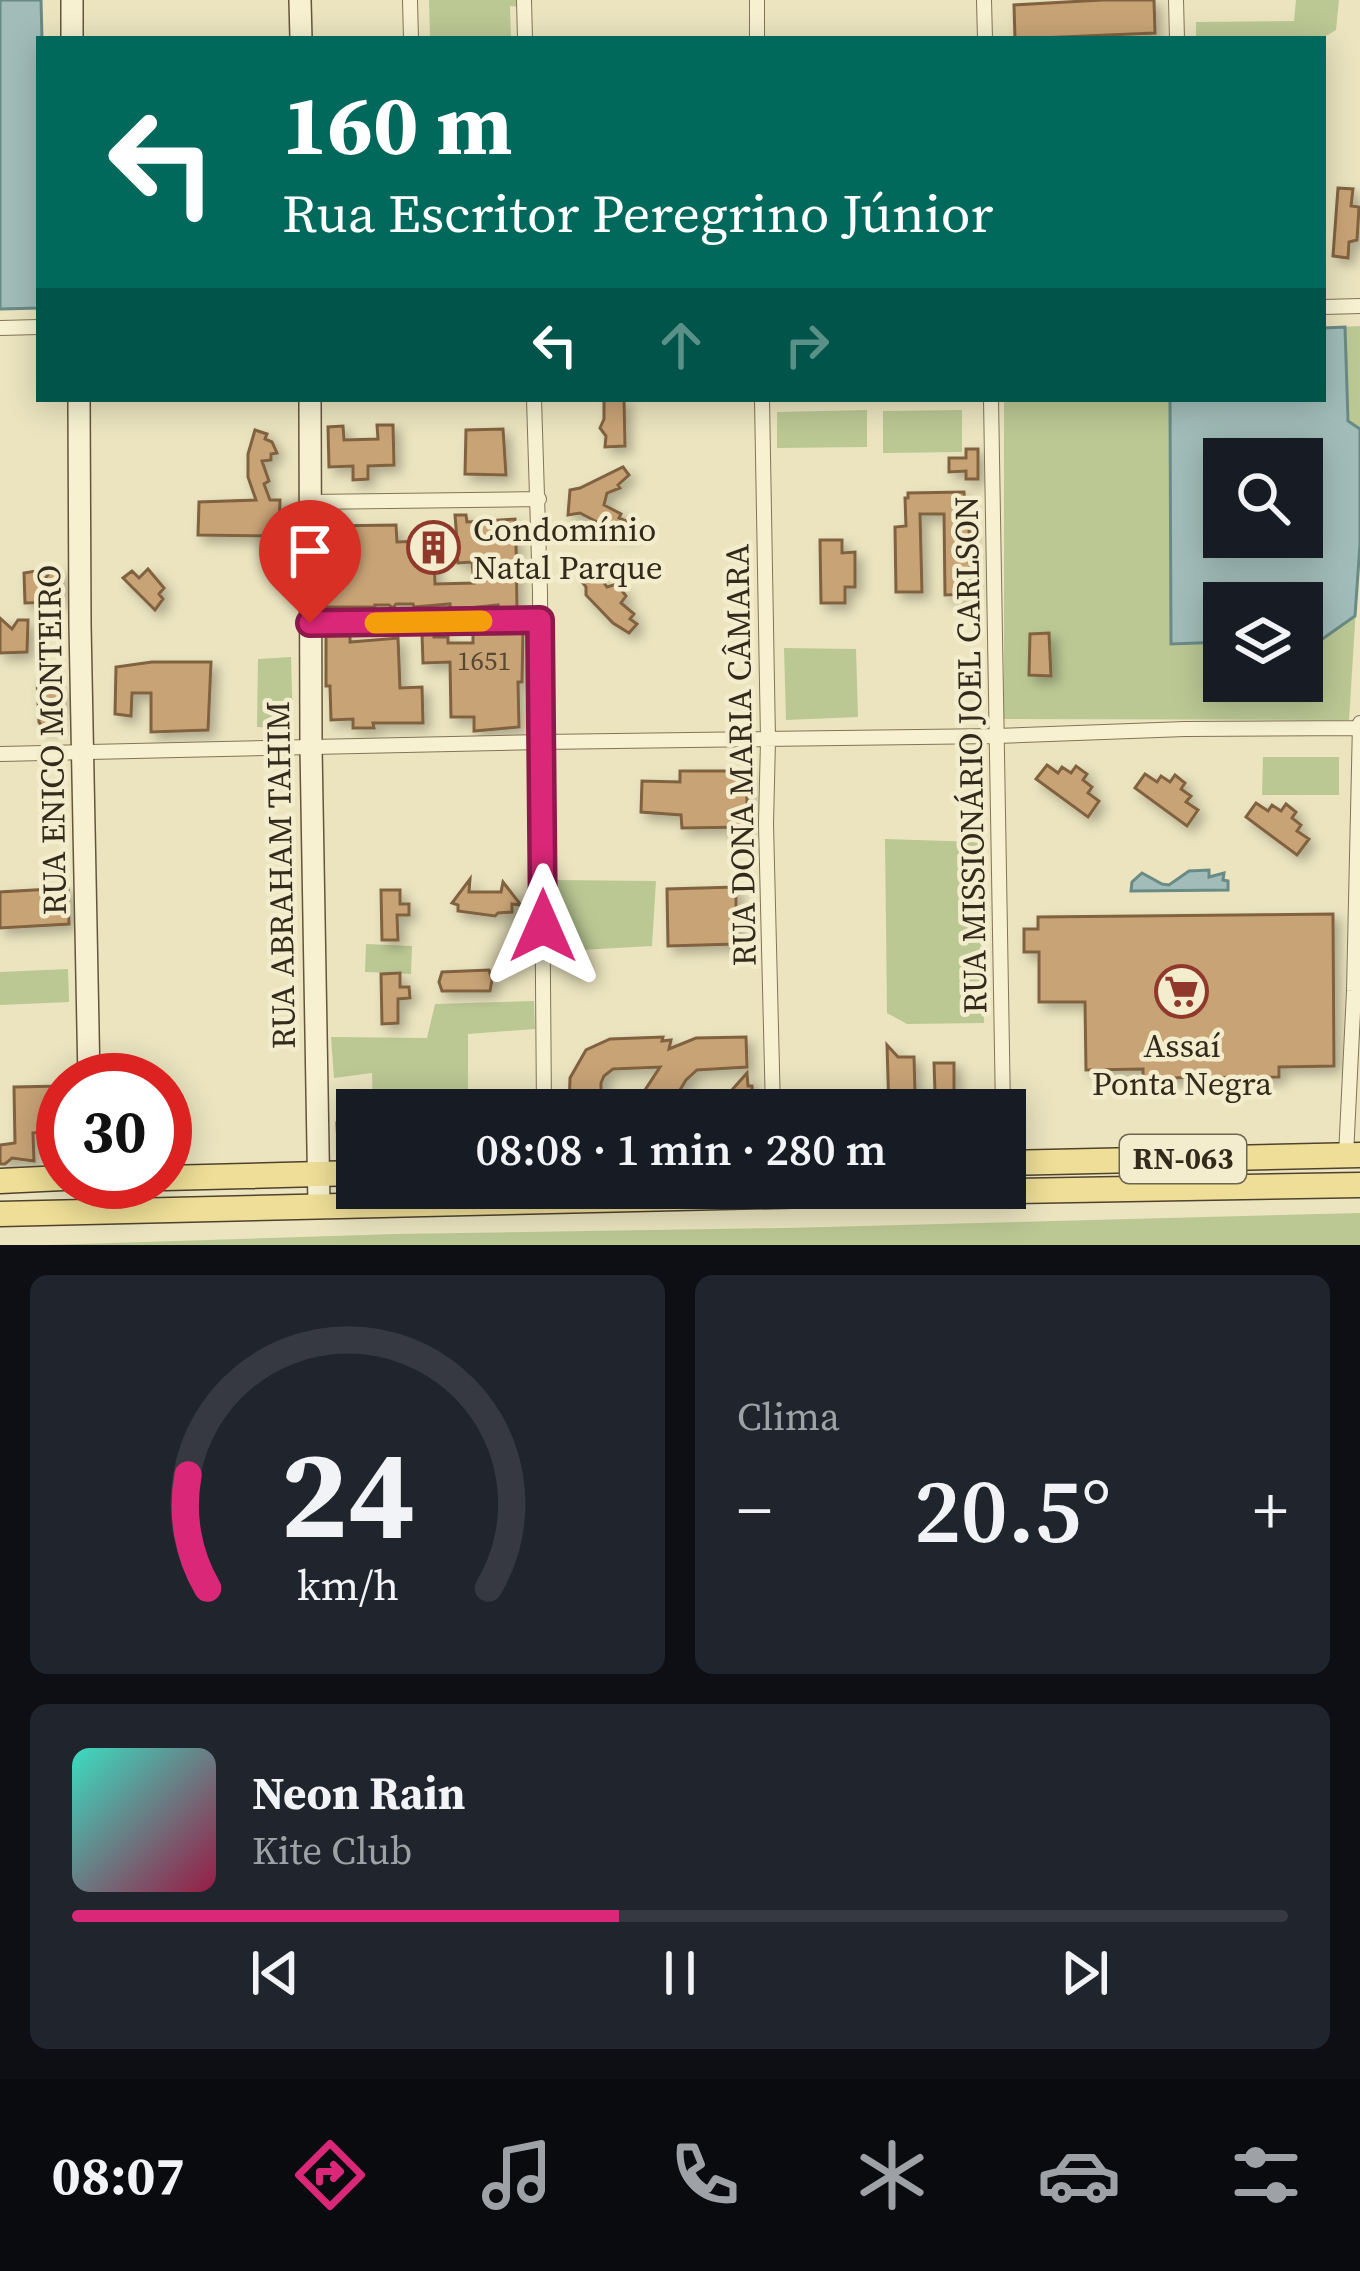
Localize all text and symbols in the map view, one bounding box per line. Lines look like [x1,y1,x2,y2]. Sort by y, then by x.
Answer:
text: 160 m [282,67,513,182]
icon: left [84,84,240,240]
text: Rua Escritor Peregrino Júnior [282,176,993,250]
icon: left [522,312,588,378]
icon: ahead [648,312,714,378]
icon: right [774,312,840,378]
map controls [1203,438,1323,702]
button: search [1203,438,1323,558]
street label: RUA MISSIONÁRIO JOEL CARLSON [943,496,998,1014]
pin [259,500,361,623]
place label: Condomínio Natal Parque [473,507,663,590]
icon: arrive [277,518,343,584]
building icon: Condomínio Natal Parque [406,520,462,576]
street label: RUA DONA MARIA CÂMARA [714,543,767,967]
street label: RUA ENICO MONTEIRO [26,564,77,916]
button: layers [1203,582,1323,702]
house number: 1651 [457,642,511,679]
street label: RUA ABRAHAM TAHIM [255,701,306,1049]
position arrow [480,863,606,989]
supermarket icon: Assaí Ponta Negra [1154,963,1210,1019]
place label: Assaí Ponta Negra [1092,1023,1272,1106]
speed limit sign: 30 [36,1053,192,1209]
text: 08:08 · 1 min · 280 m [476,1118,886,1180]
road number: RN-063 [1120,1135,1246,1183]
text: Clima [737,1390,840,1443]
text: 24 [280,1408,415,1579]
text: 20.5° [914,1449,1111,1572]
text: − [737,1465,772,1555]
text: + [1253,1465,1288,1555]
text: km/h [296,1555,399,1613]
text: Neon Rain [252,1762,465,1824]
text: Kite Club [252,1824,412,1877]
icon: previous [242,1940,308,2006]
icon: pause [647,1940,713,2006]
icon: next [1052,1940,1118,2006]
icon: directions [288,2133,372,2217]
icon: music [475,2133,559,2217]
icon: phone [663,2133,747,2217]
icon: climate [850,2133,934,2217]
icon: car [1037,2133,1121,2217]
icon: filters [1224,2133,1308,2217]
text: 08:07 [52,2138,185,2212]

